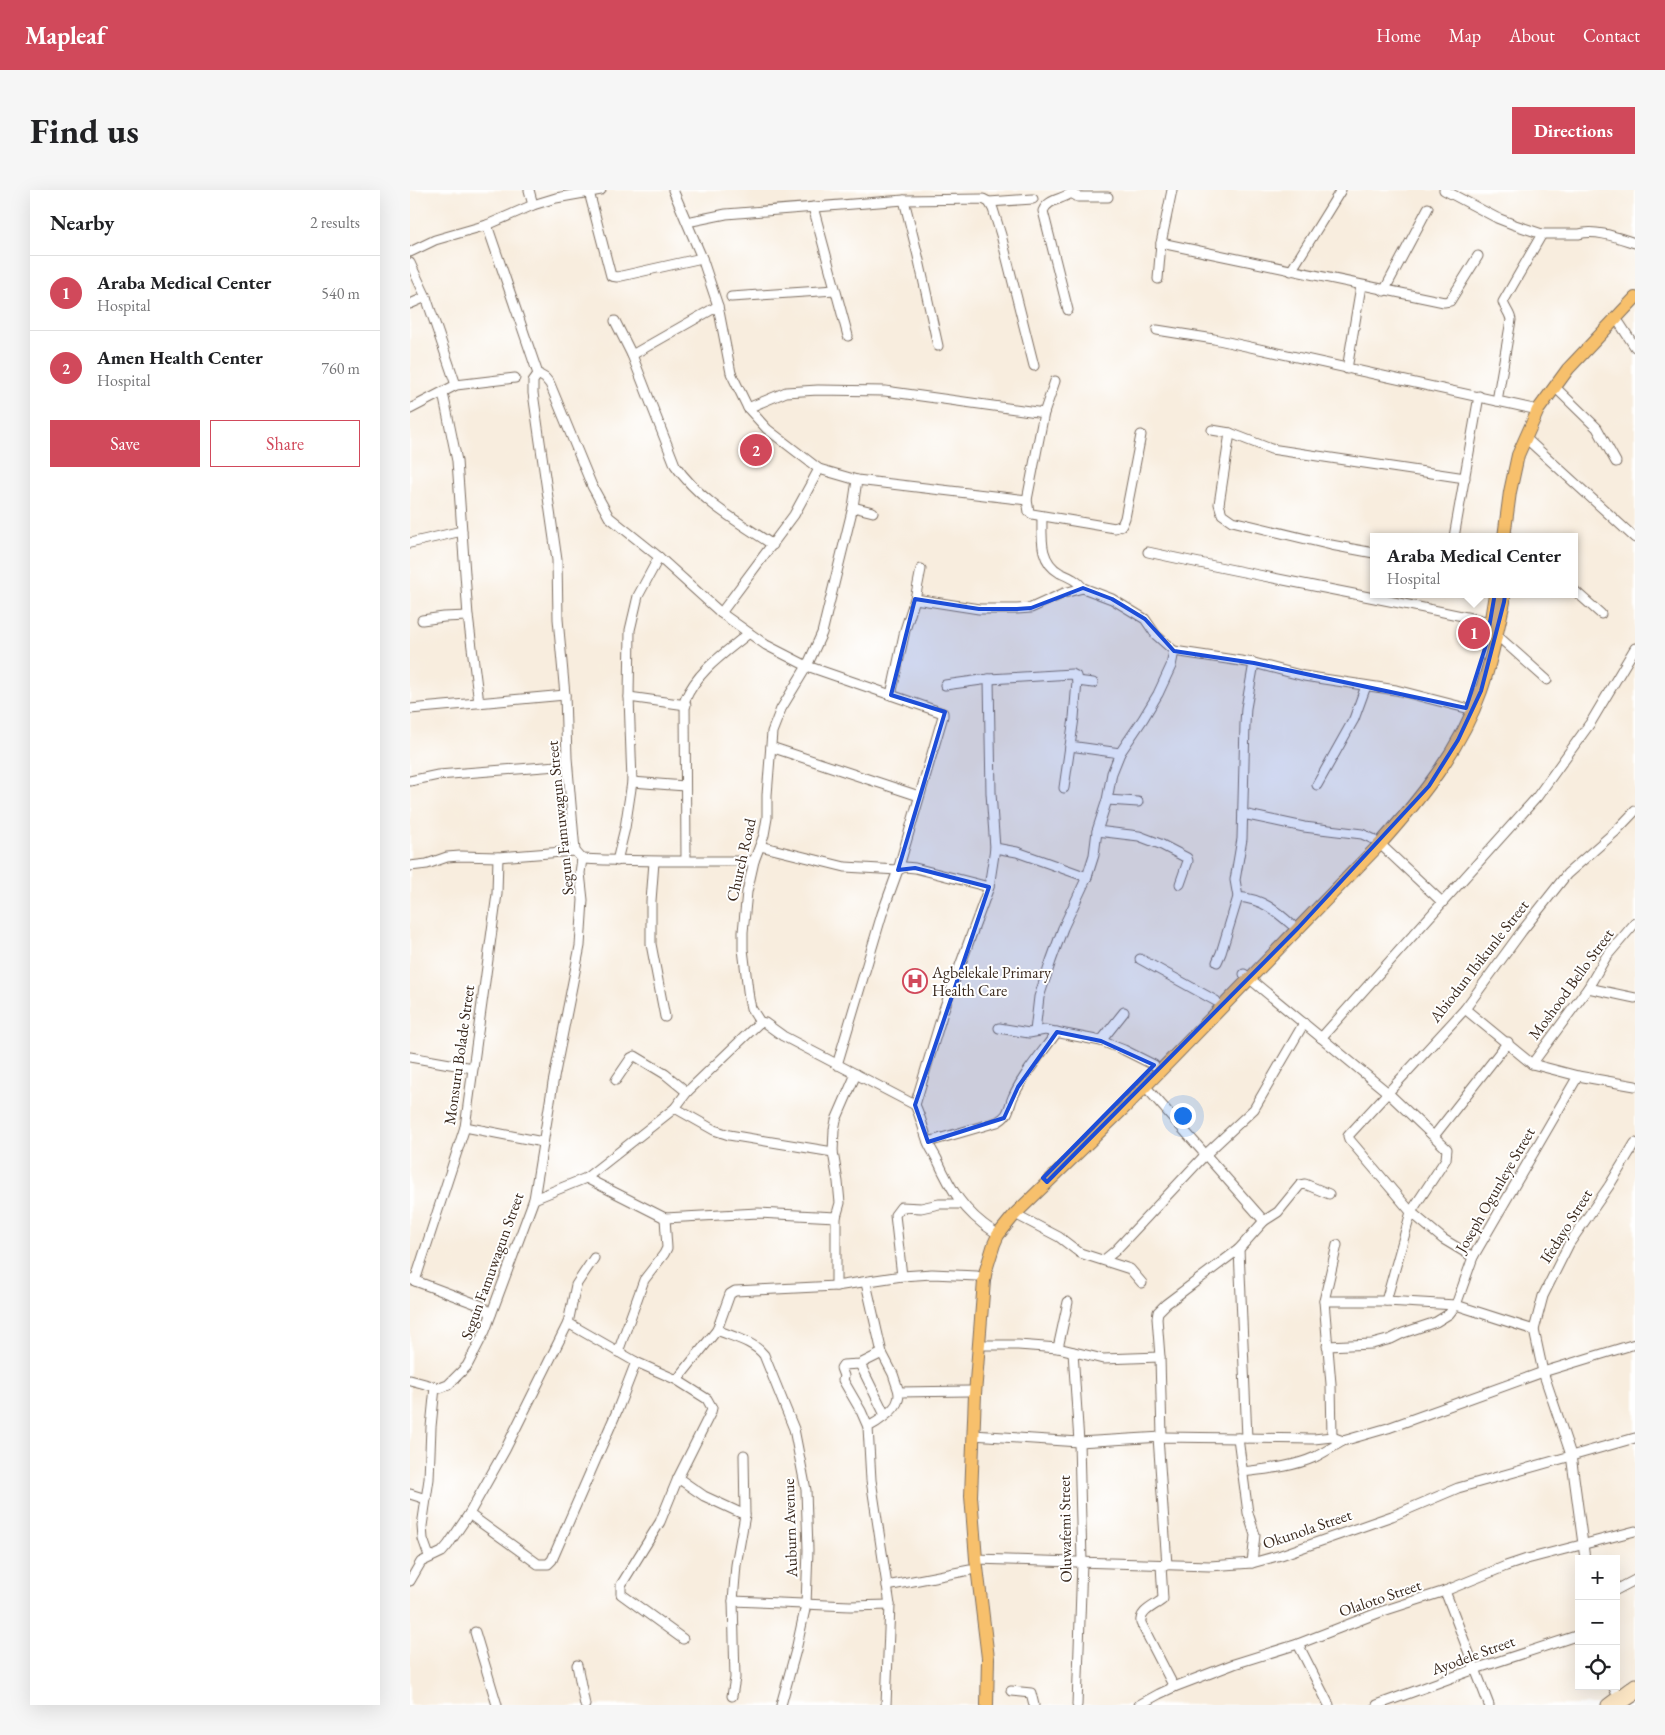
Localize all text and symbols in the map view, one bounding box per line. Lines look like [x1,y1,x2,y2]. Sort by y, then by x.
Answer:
text: Mapleaf [25,20,106,51]
text: Home [1376,24,1421,47]
text: Map [1449,24,1481,47]
text: About [1509,24,1555,47]
text: Contact [1583,24,1640,47]
button: Directions [1512,107,1635,154]
text: Find us [30,108,139,153]
text: Nearby [50,209,114,236]
text: 2 results [310,212,360,233]
text: Araba Medical Center [97,270,271,295]
text: 1 [62,283,70,304]
text: 540 m [321,283,360,304]
text: Hospital [97,295,151,316]
text: Amen Health Center [97,345,263,370]
text: 2 [62,358,70,379]
text: 760 m [321,358,360,379]
text: Hospital [97,370,151,391]
button: Save [50,420,200,467]
button: Share [210,420,360,467]
pin: 2 [740,431,772,469]
popup [1370,533,1578,598]
text: Araba Medical Center [1387,543,1561,568]
text: Hospital [1387,568,1440,589]
pin: 1 [1458,614,1490,652]
street label: Segun Famuwagun Street [541,740,579,896]
street label: Church Road [721,815,761,904]
street label: Abiodun Ibikunle Street [1424,896,1533,1027]
street label: Moshood Bello Street [1524,924,1618,1044]
place label: Agbelekale Primary Health Care [931,962,1052,1001]
hospital icon: Agbelekale Primary Health Care [902,968,928,994]
street label: Monsuru Bolade Street [439,984,479,1126]
your location [1170,1103,1196,1129]
street label: Joseph Ogunleye Street [1450,1123,1539,1258]
street label: Ifedayo Street [1535,1185,1597,1267]
street label: Segun Famuwagun Street [456,1190,528,1342]
street label: Oluwafemi Street [1054,1475,1076,1583]
street label: Auburn Avenue [778,1478,802,1579]
street label: Okunola Street [1260,1504,1354,1554]
map controls [1575,1555,1620,1690]
button: + [1575,1555,1620,1600]
street label: Olaloto Street [1336,1574,1424,1622]
button: − [1575,1600,1620,1645]
street label: Ayodele Street [1427,1630,1518,1680]
button: locate [1575,1645,1620,1690]

